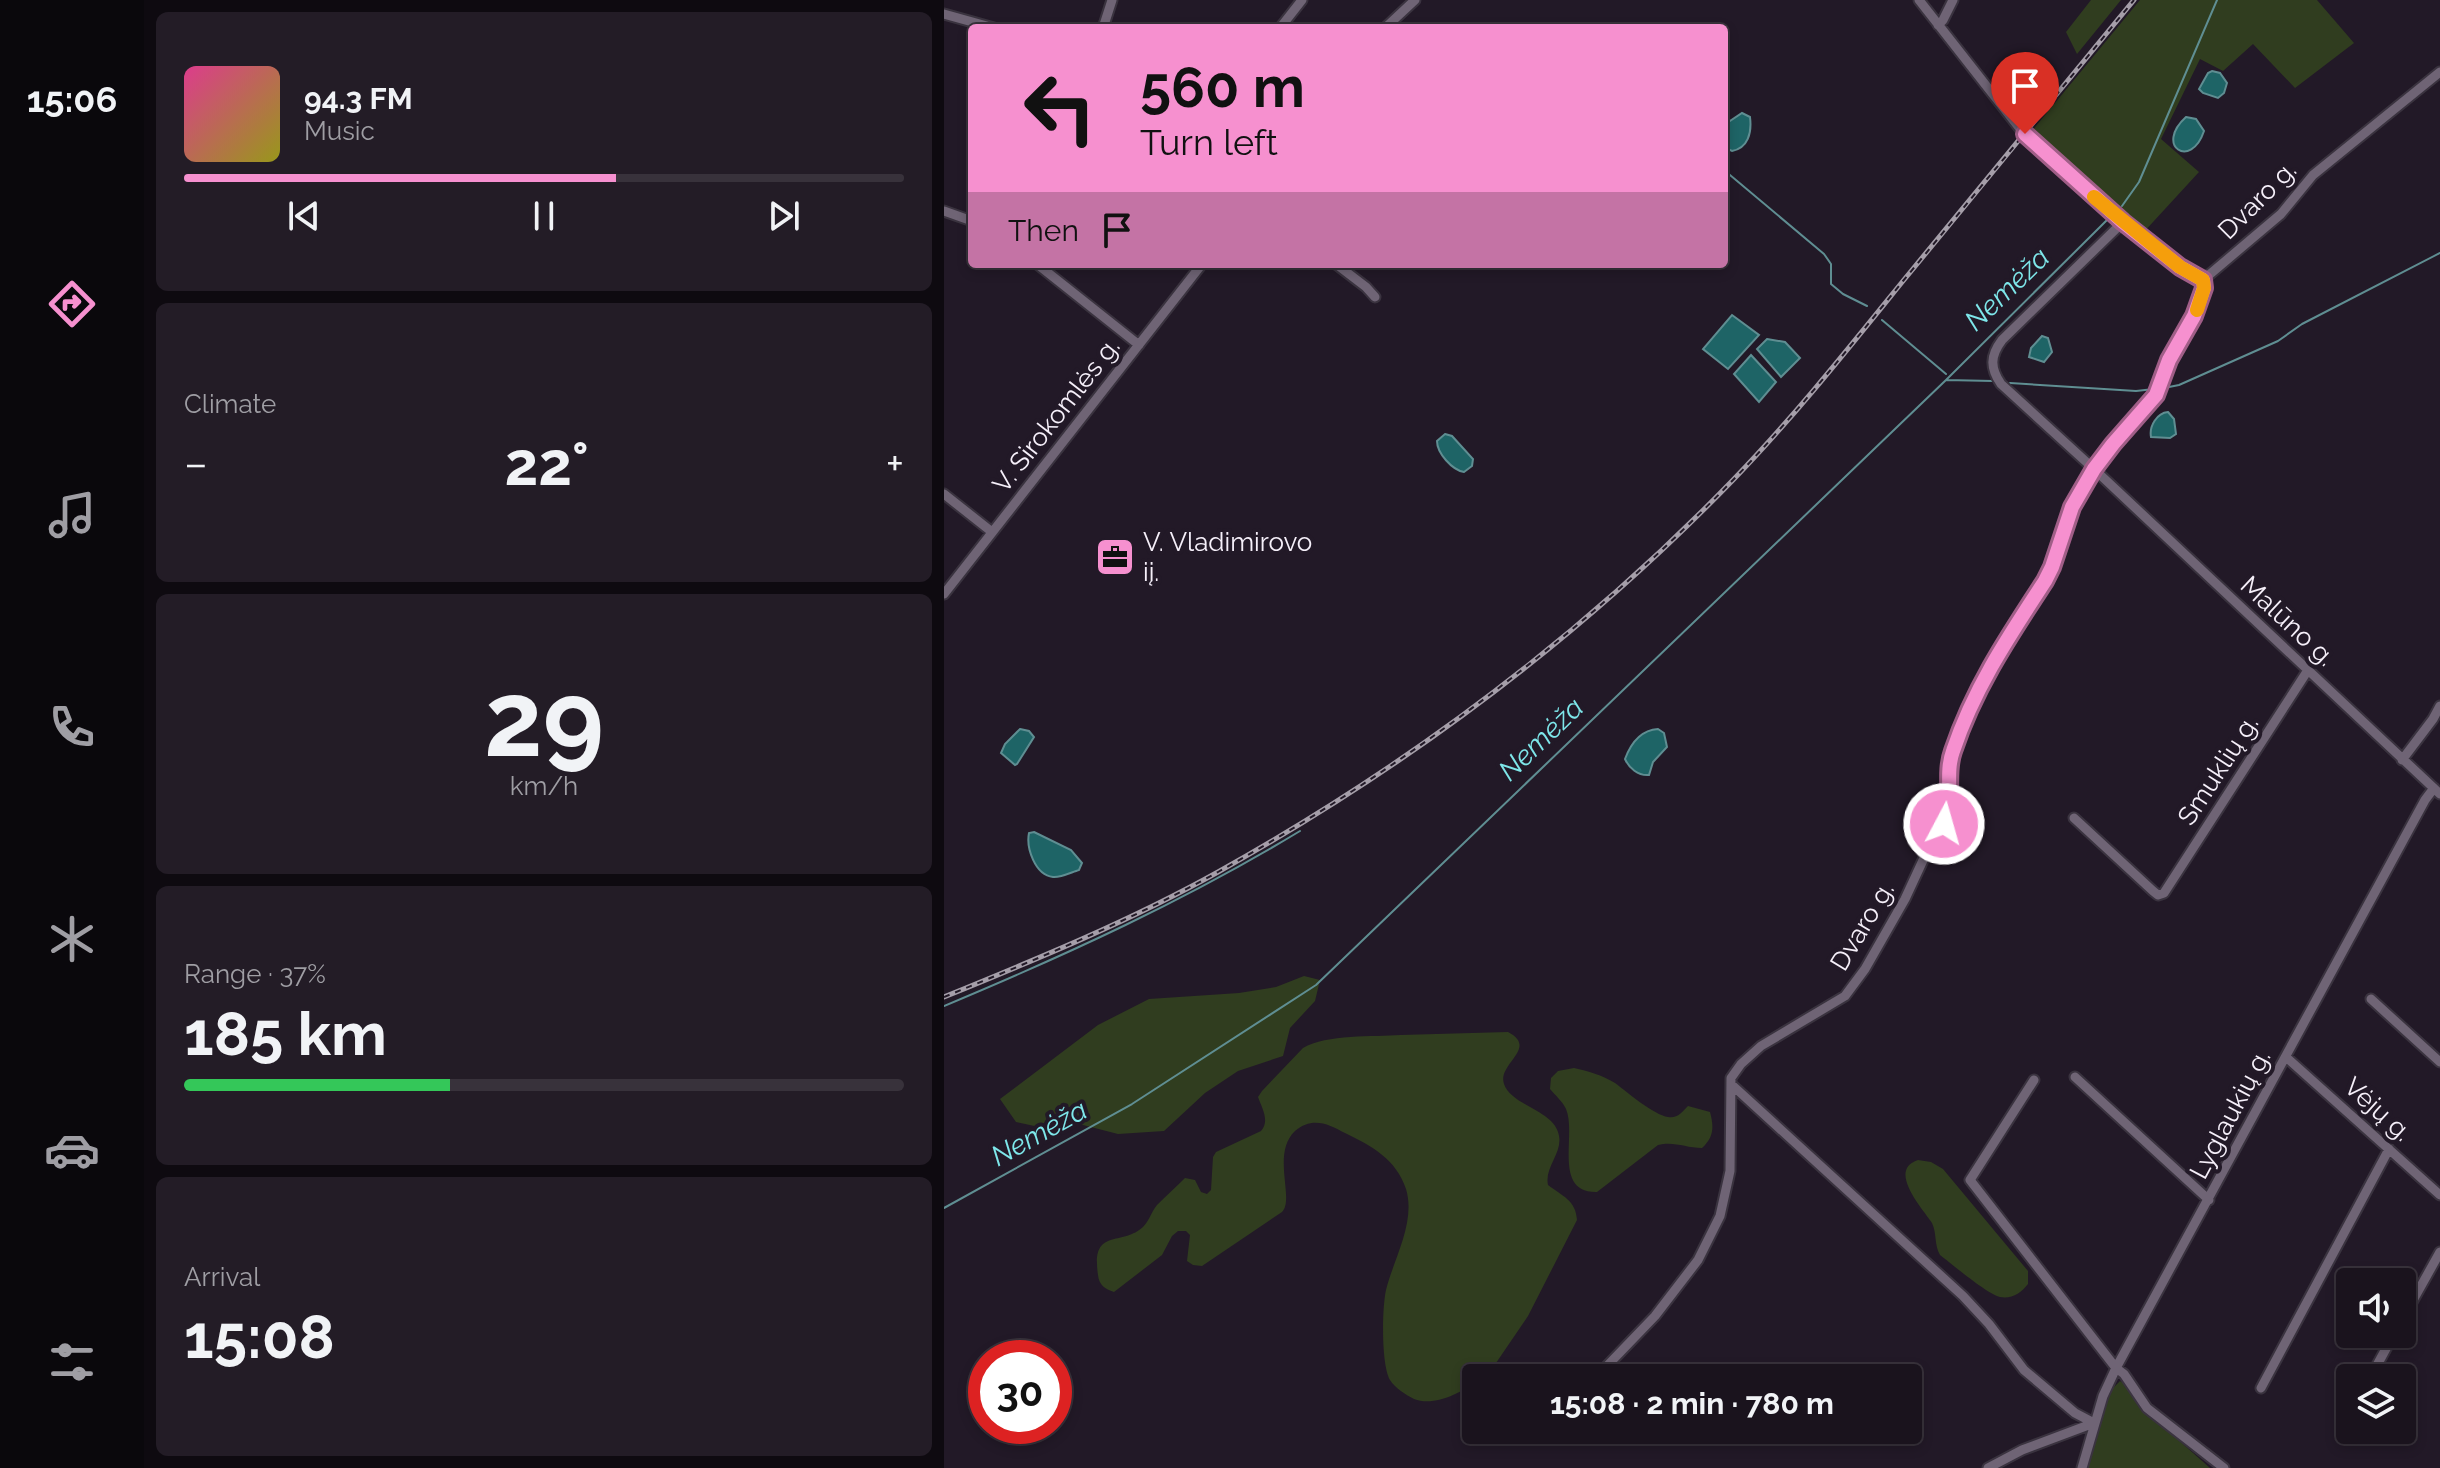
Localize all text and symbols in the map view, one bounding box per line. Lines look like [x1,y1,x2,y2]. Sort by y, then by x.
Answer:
pin [1991,52,2059,134]
text: 560 m [1140,54,1305,120]
icon: left [1008,56,1112,160]
icon: arrive [2003,64,2047,108]
text: 15:06 [27,78,117,120]
text: 94.3 FM [304,81,413,116]
text: Music [304,116,375,146]
text: Turn left [1140,121,1278,163]
street label: Dvaro g. [2212,155,2302,245]
icon: previous [282,194,326,238]
icon: pause [522,194,566,238]
icon: next [762,194,806,238]
icon: arrive [1095,208,1139,252]
text: Then [1008,213,1079,248]
water label: Nemėža [1958,241,2056,337]
icon: directions [44,276,100,332]
street label: V. Sirokomlės g. [986,332,1126,498]
text: Climate [184,389,276,419]
text: 22° [505,429,589,499]
text: − [184,438,208,489]
text: + [886,438,904,489]
icon: music [44,487,100,543]
place label: V. Vladimirovo iį. [1143,527,1312,587]
office icon: V. Vladimirovo iį. [1094,536,1136,578]
street label: Malūno g. [2235,570,2341,672]
text: 29 [484,658,604,780]
water label: Nemėža [1492,691,1590,787]
icon: phone [44,699,100,755]
street label: Smuklių g. [2171,710,2265,830]
text: km/h [510,771,578,801]
position arrow [1902,782,1986,866]
street label: Dvaro g. [1824,876,1900,976]
icon: climate [44,911,100,967]
text: Range · 37% [184,959,326,989]
text: 185 km [184,999,387,1069]
street label: Lyglaukių g. [2183,1044,2277,1184]
street label: Vėjų g. [2338,1071,2418,1147]
water label: Nemėža [985,1093,1093,1173]
icon: car [44,1122,100,1178]
text: Arrival [184,1262,260,1292]
map controls [2336,1268,2416,1444]
button: sound [2336,1268,2416,1348]
text: 15:08 [184,1302,335,1372]
icon: filters [44,1334,100,1390]
speed limit sign: 30 [968,1340,1072,1444]
button: layers [2336,1364,2416,1444]
text: 15:08 · 2 min · 780 m [1550,1386,1834,1421]

